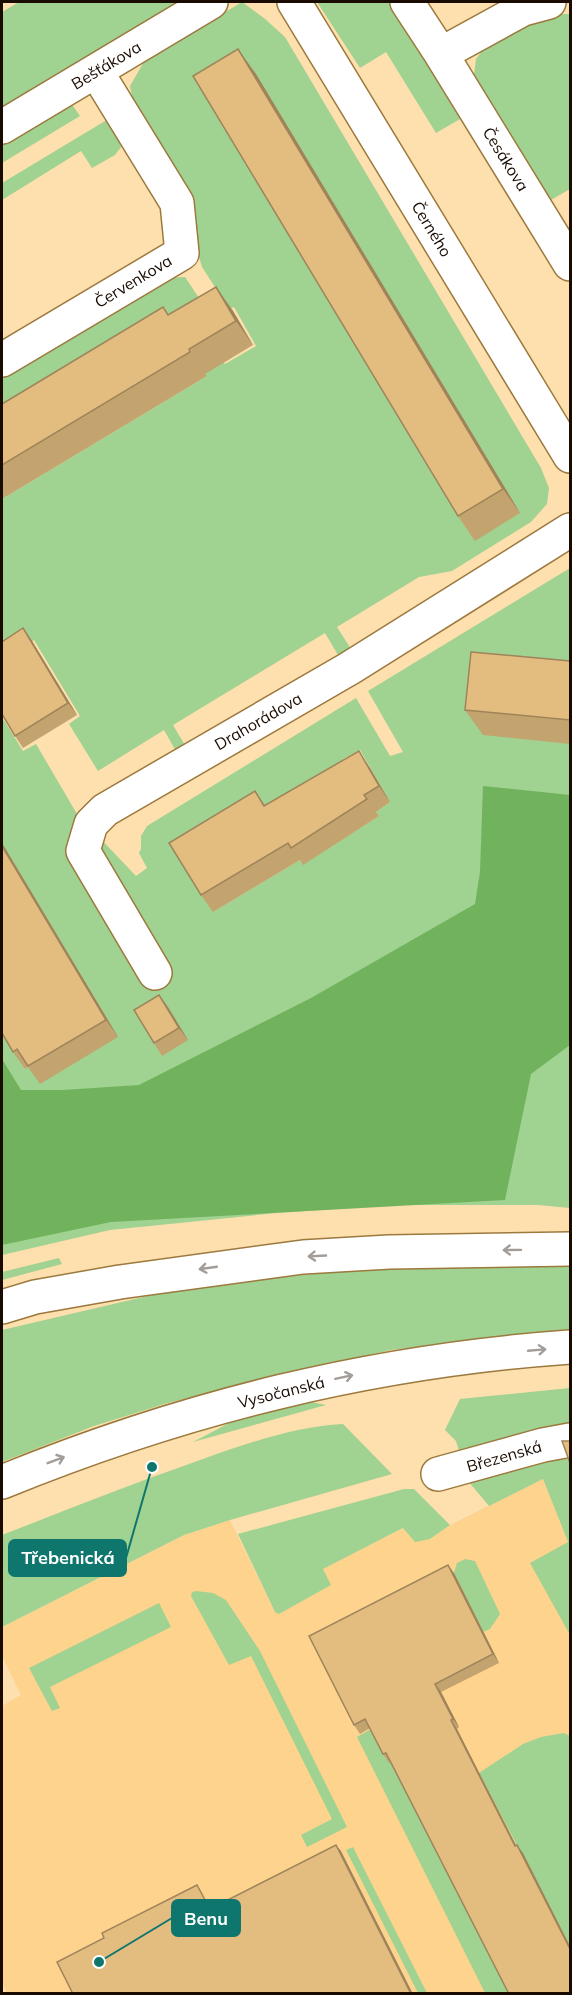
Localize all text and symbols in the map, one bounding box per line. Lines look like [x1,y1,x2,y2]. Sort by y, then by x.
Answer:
street label: Bešťákova [68,36,144,94]
street label: Česákova [479,123,533,195]
street label: Černého [408,197,456,261]
street label: Červenkova [91,250,175,312]
street label: Drahorádova [211,688,305,754]
one-way arrow [503,1244,523,1255]
one-way arrow [308,1250,328,1261]
one-way arrow [198,1263,218,1274]
one-way arrow [526,1344,546,1355]
one-way arrow [333,1371,353,1382]
street label: Vysočanská [236,1372,326,1412]
street label: Březenská [464,1436,544,1476]
one-way arrow [46,1454,65,1465]
callout: Třebenická [9,1540,126,1576]
text: Třebenická [21,1546,115,1569]
callout: Benu [172,1900,240,1936]
text: Benu [184,1907,228,1930]

